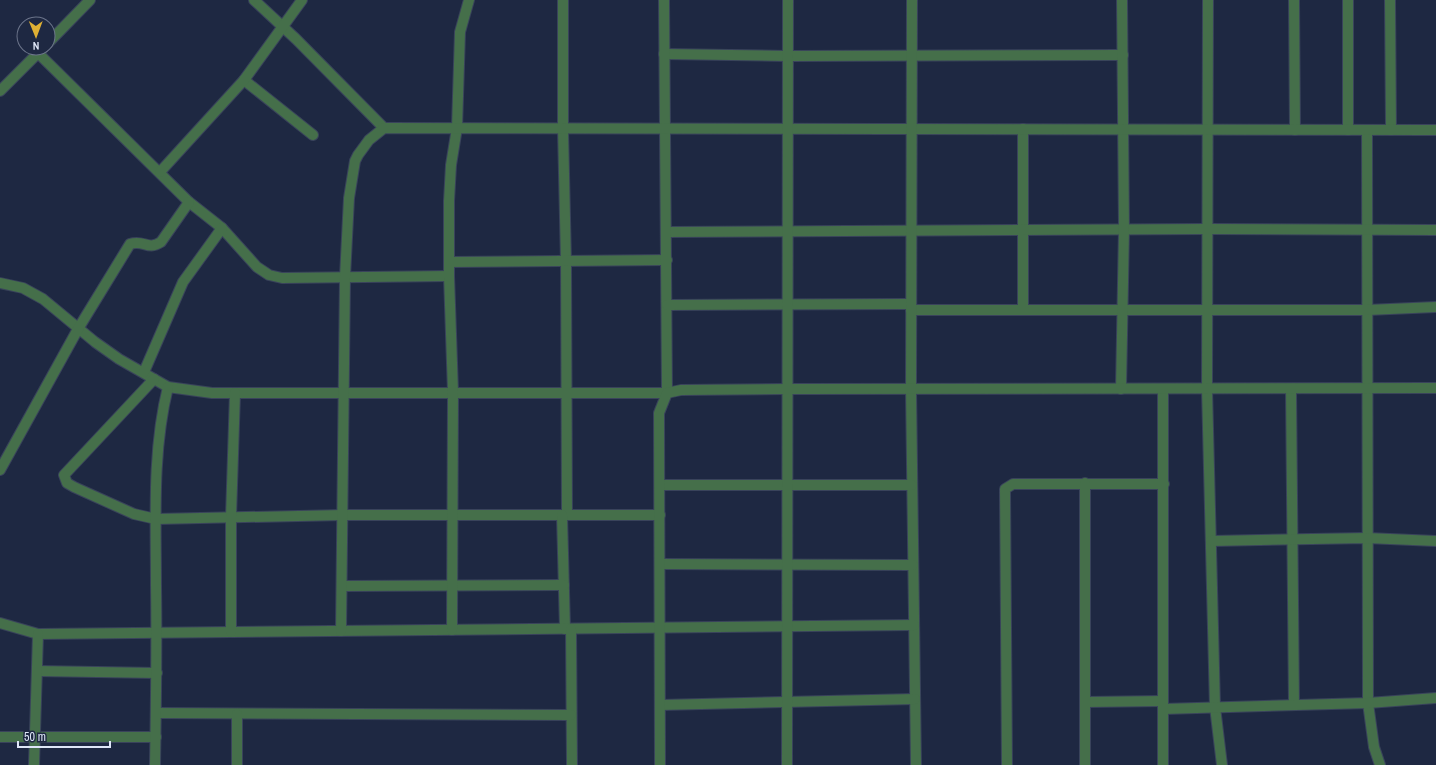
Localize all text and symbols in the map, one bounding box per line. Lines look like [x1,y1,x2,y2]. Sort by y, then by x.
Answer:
north arrow [16,16,56,56]
text: N [33,39,40,53]
scale bar [18,723,110,749]
text: 50 m [24,729,46,745]

